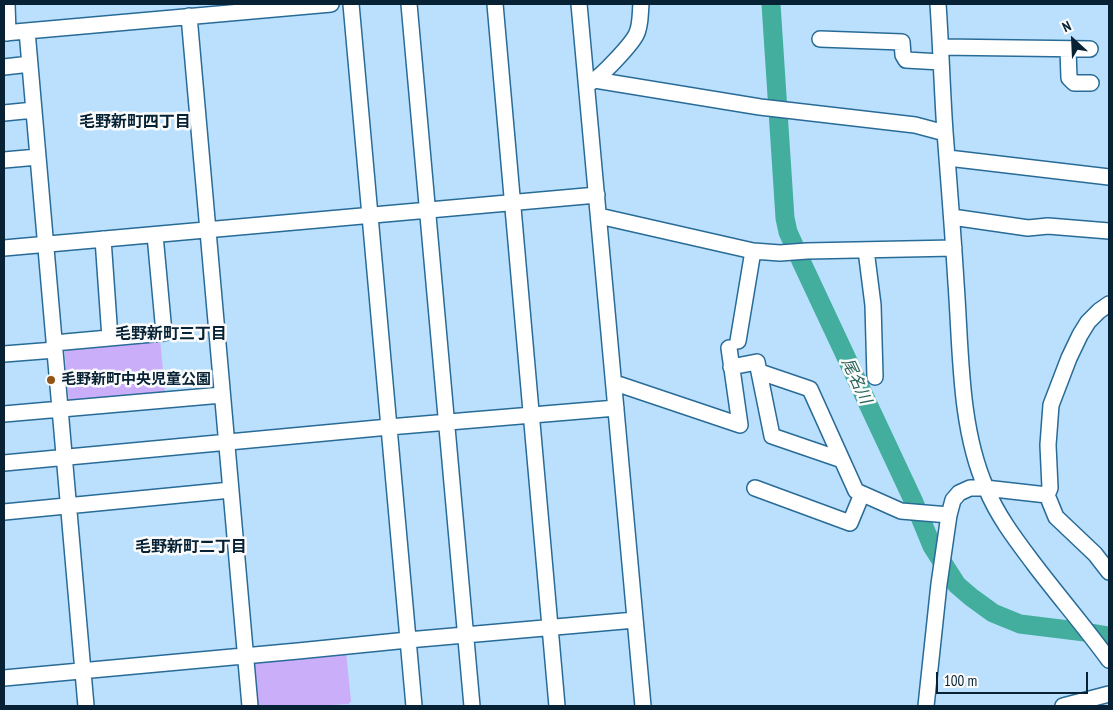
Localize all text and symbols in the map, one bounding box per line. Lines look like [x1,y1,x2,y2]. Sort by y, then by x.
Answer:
north arrow [1048,15,1098,65]
text: N [1059,17,1074,36]
district label: 毛野新町四丁目 [79,112,191,132]
district label: 毛野新町三丁目 [115,324,227,344]
water label: 尾名川 [837,355,875,407]
place label: 毛野新町中央児童公園 [61,371,211,389]
marker: 毛野新町中央児童公園 [45,374,57,386]
district label: 毛野新町二丁目 [135,537,247,557]
scale bar [938,662,1090,694]
text: 100 m [944,671,977,690]

